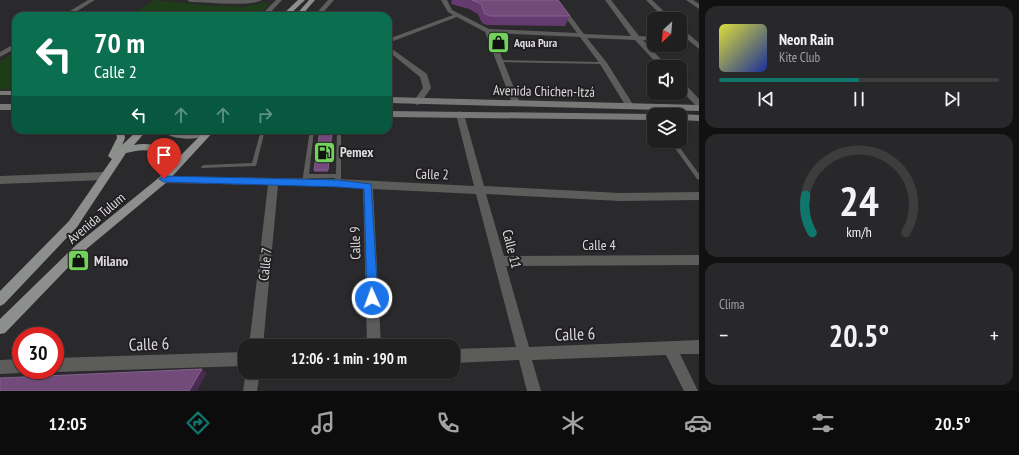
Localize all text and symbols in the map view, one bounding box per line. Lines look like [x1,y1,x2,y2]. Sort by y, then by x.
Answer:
north arrow [647,12,687,52]
map controls [647,12,687,148]
text: 70 m [94,24,145,61]
icon: left [28,28,80,80]
shop icon: Aqua Pura [486,30,512,56]
text: Neon Rain [779,30,834,49]
place label: Aqua Pura [513,35,557,50]
text: Kite Club [779,49,820,66]
text: Calle 2 [94,60,137,83]
button: sound [647,60,687,100]
street label: Avenida Chichen-Itzá [493,81,595,101]
icon: previous [755,88,777,110]
icon: pause [848,88,870,110]
icon: next [941,88,963,110]
icon: left [128,104,150,126]
icon: ahead [170,104,192,126]
icon: ahead [212,104,234,126]
icon: right [254,104,276,126]
button: layers [647,108,687,148]
pin [147,138,181,179]
fuel station icon: Pemex [311,139,337,165]
place label: Pemex [340,143,374,161]
icon: arrive [153,144,175,166]
street label: Calle 2 [415,164,449,184]
text: 24 [839,174,879,227]
street label: Avenida Tulum [63,188,129,248]
text: km/h [846,222,872,241]
street label: Calle 9 [345,226,365,260]
street label: Calle 11 [498,228,526,270]
street label: Calle 4 [582,236,616,254]
street label: Calle 7 [254,246,276,282]
shop icon: Milano [65,248,91,274]
place label: Milano [94,252,128,270]
position arrow [351,277,393,319]
text: Clima [719,296,744,313]
text: 20.5° [829,316,889,355]
text: − [719,321,728,349]
text: + [990,321,999,349]
street label: Calle 6 [554,322,596,346]
speed limit sign: 30 [12,327,64,379]
street label: Calle 6 [128,332,170,356]
text: 12:06 · 1 min · 190 m [291,349,407,368]
icon: directions [184,409,212,437]
icon: music [309,409,337,437]
icon: phone [434,409,462,437]
icon: climate [559,409,587,437]
icon: car [684,409,712,437]
icon: filters [809,409,837,437]
text: 12:05 [48,412,87,435]
text: 20.5° [934,412,971,435]

